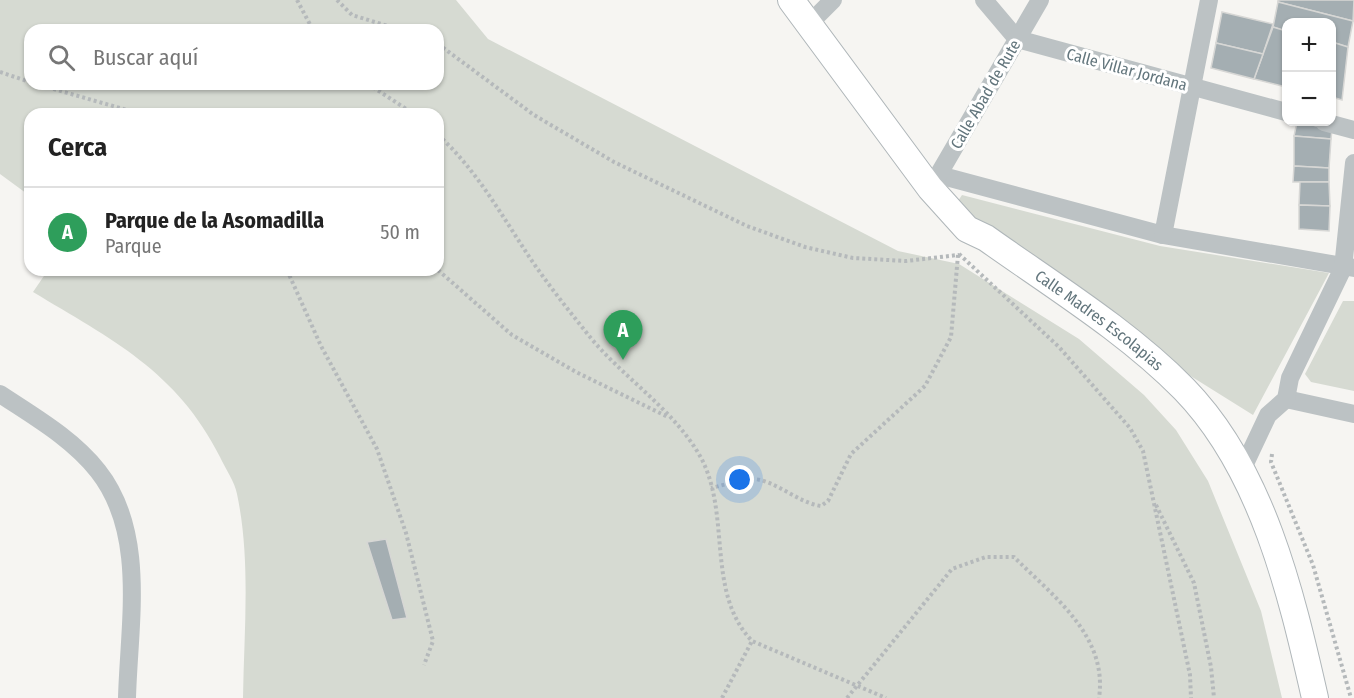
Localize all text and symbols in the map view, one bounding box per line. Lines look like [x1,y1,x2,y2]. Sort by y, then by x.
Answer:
map controls [1282,18,1336,126]
button: + [1282,18,1336,72]
search box [24,24,444,90]
street label: Calle Abad de Rute [946,36,1024,152]
icon: search [45,41,78,74]
text: Buscar aquí [93,44,198,71]
street label: Calle Villar Jordana [1065,44,1189,95]
button: − [1282,72,1336,126]
text: Cerca [48,132,107,163]
text: Parque de la Asomadilla [105,207,324,234]
text: A [62,220,73,244]
text: 50 m [380,220,420,244]
text: Parque [105,234,162,258]
street label: Calle Madres Escolapias [1031,266,1167,375]
pin: A [604,310,642,360]
your location [725,465,754,494]

